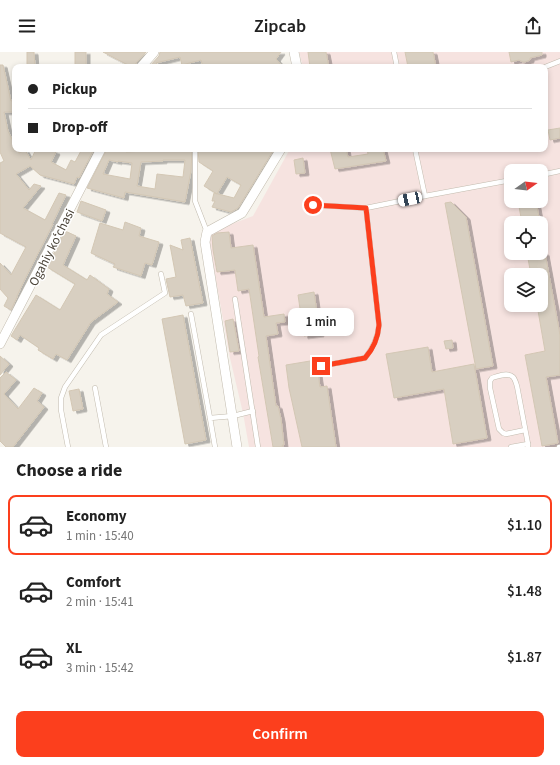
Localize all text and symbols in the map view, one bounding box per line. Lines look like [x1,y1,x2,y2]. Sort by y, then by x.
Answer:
text: Zipcab [254,14,306,39]
icon: menu [16,15,38,37]
icon: share [522,15,544,37]
text: Pickup [52,79,97,100]
text: Drop-off [52,117,107,138]
north arrow [504,164,548,208]
map controls [504,164,548,312]
car [397,191,423,207]
route start [304,196,322,214]
street label: Ogahiy koʻchasi [25,206,79,289]
button: locate [504,216,548,260]
button: layers [504,268,548,312]
callout: 1 min [288,308,354,336]
text: 1 min [306,313,336,331]
route end [312,357,330,375]
text: Choose a ride [16,458,122,483]
text: Economy [66,506,127,527]
icon: car [18,507,54,543]
text: $1.10 [507,515,542,536]
text: 1 min · 15:40 [66,527,134,545]
text: Comfort [66,572,121,593]
icon: car [18,573,54,609]
text: $1.48 [507,581,542,602]
text: 2 min · 15:41 [66,593,134,611]
text: XL [66,638,82,659]
icon: car [18,639,54,675]
text: $1.87 [507,647,542,668]
text: 3 min · 15:42 [66,659,134,677]
button: Confirm [16,711,544,757]

